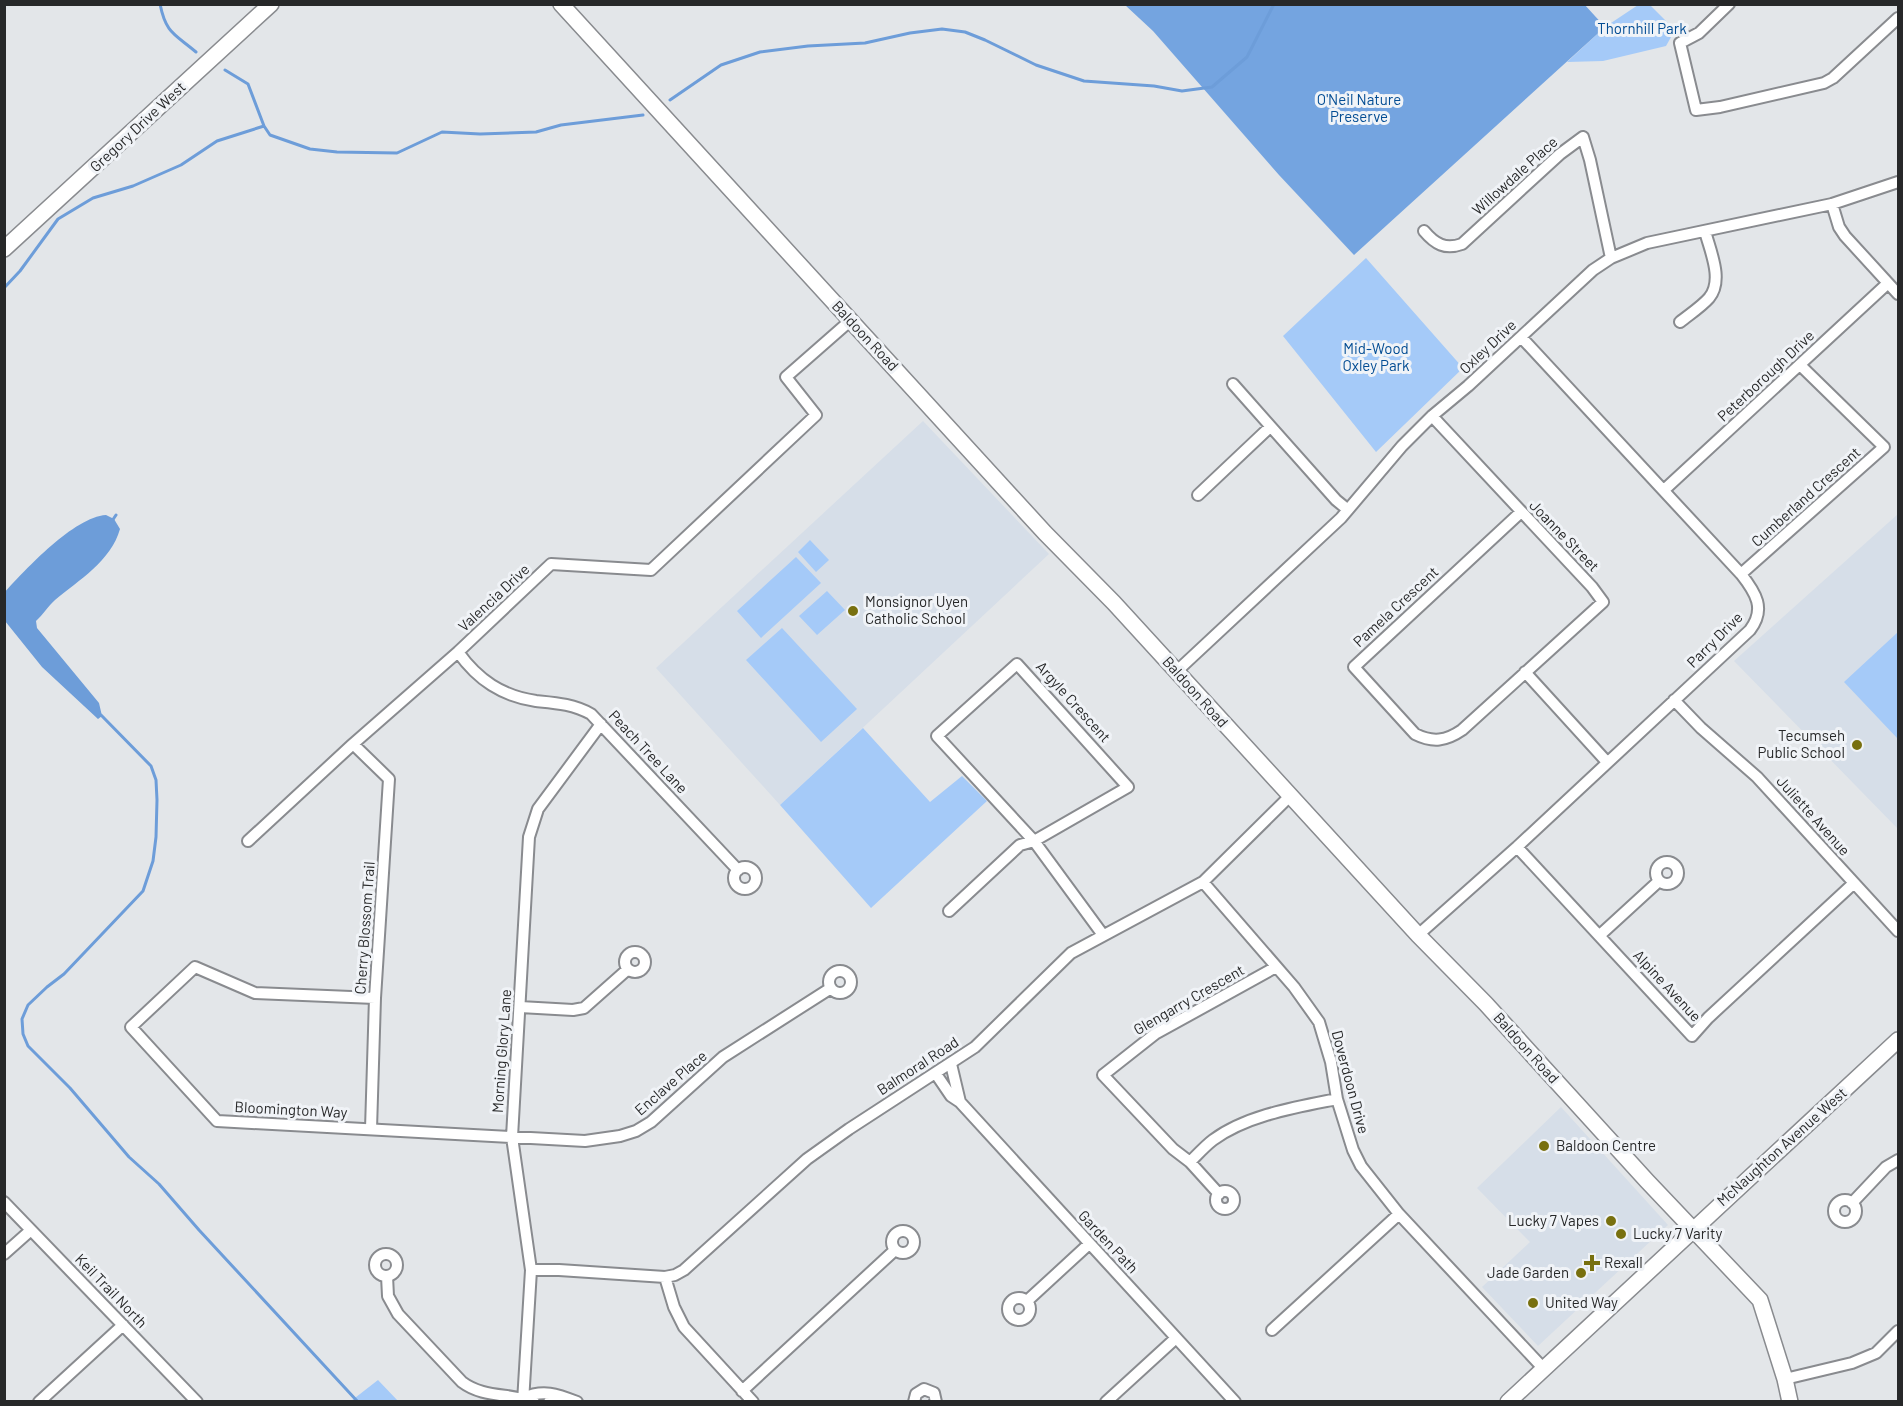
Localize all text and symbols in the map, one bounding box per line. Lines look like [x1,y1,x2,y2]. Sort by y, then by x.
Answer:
park label: Thornhill Park [1597,19,1687,37]
street label: Gregory Drive West [86,77,189,175]
park label: O'Neil Nature Preserve [1317,90,1401,125]
street label: Willowdale Place [1468,132,1561,218]
street label: Baldoon Road [829,297,903,374]
street label: Oxley Drive [1455,315,1519,377]
street label: Peterborough Drive [1713,326,1817,425]
park label: Mid-Wood Oxley Park [1342,339,1410,374]
street label: Cumberland Crescent [1747,443,1863,550]
street label: Joanne Street [1526,496,1603,575]
street label: Valencia Drive [454,560,533,635]
street label: Pamela Crescent [1349,562,1442,650]
place label: Monsignor Uyen Catholic School [865,592,968,627]
marker: Monsignor Uyen Catholic School [846,604,860,618]
street label: Parry Drive [1683,608,1746,671]
street label: Baldoon Road [1159,652,1232,731]
street label: Argyle Crescent [1033,657,1115,745]
street label: Peach Tree Lane [606,706,692,797]
place label: Tecumseh Public School [1757,726,1845,761]
marker: Tecumseh Public School [1850,738,1864,752]
street label: Juliette Avenue [1773,772,1854,859]
street label: Cherry Blossom Trail [350,861,378,995]
street label: Alpine Avenue [1630,946,1705,1025]
street label: Glengarry Crescent [1130,960,1247,1038]
street label: Morning Glory Lane [488,988,514,1113]
street label: Baldoon Road [1490,1008,1563,1087]
street label: Doverdoon Drive [1328,1028,1373,1135]
street label: Balmoral Road [873,1032,962,1098]
street label: Enclave Place [631,1046,710,1118]
street label: McNaughton Avenue West [1713,1083,1850,1209]
street label: Bloomington Way [234,1097,348,1121]
place label: Baldoon Centre [1556,1136,1656,1154]
marker: Baldoon Centre [1537,1139,1551,1153]
street label: Garden Path [1075,1206,1142,1276]
place label: Lucky 7 Vapes [1508,1211,1599,1229]
marker: Lucky 7 Vapes [1604,1214,1618,1228]
place label: Lucky 7 Varity [1633,1224,1722,1242]
marker: Lucky 7 Varity [1614,1227,1628,1241]
street label: Keil Trail North [72,1250,151,1331]
place label: Rexall [1604,1253,1643,1271]
marker: Rexall [1585,1256,1599,1270]
place label: Jade Garden [1487,1263,1569,1281]
marker: Jade Garden [1574,1266,1588,1280]
place label: United Way [1545,1293,1618,1311]
marker: United Way [1526,1296,1540,1310]

